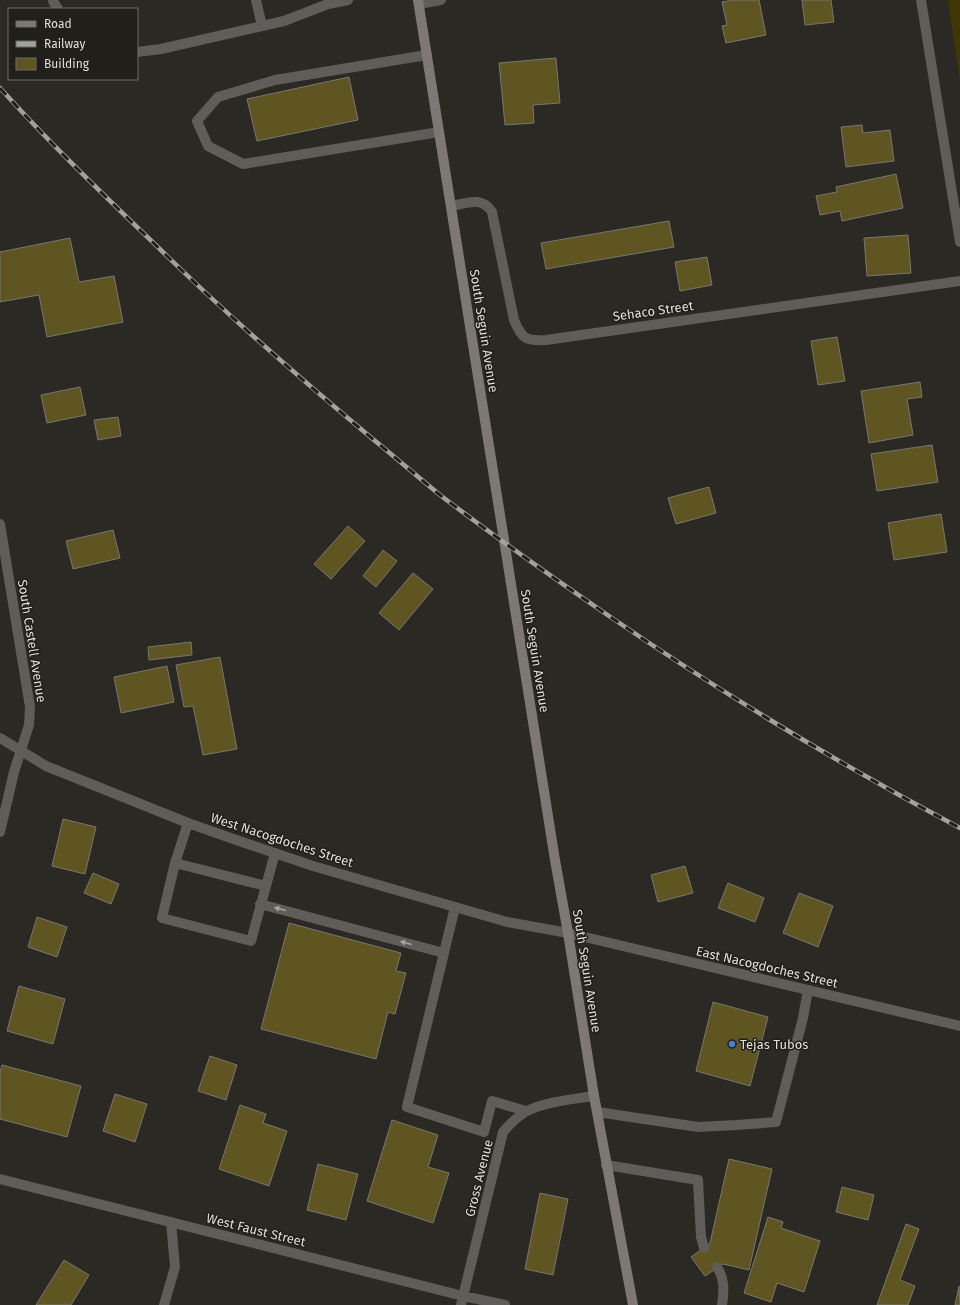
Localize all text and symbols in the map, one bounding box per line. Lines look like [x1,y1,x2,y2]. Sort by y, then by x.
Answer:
legend [8,8,138,80]
text: Road [44,17,72,31]
text: Railway [44,37,85,51]
text: Building [44,57,90,71]
street label: South Seguin Avenue [467,268,501,394]
street label: Sehaco Street [612,298,695,324]
street label: South Castell Avenue [15,579,49,703]
street label: South Seguin Avenue [518,588,552,714]
street label: West Nacogdoches Street [209,810,355,870]
one-way arrow [274,906,287,912]
street label: South Seguin Avenue [570,908,604,1034]
one-way arrow [400,939,412,945]
street label: East Nacogdoches Street [695,943,840,991]
place label: Tejas Tubos [740,1037,808,1052]
marker: Tejas Tubos [727,1039,737,1049]
street label: Gross Avenue [462,1138,496,1218]
street label: West Faust Street [205,1210,307,1250]

